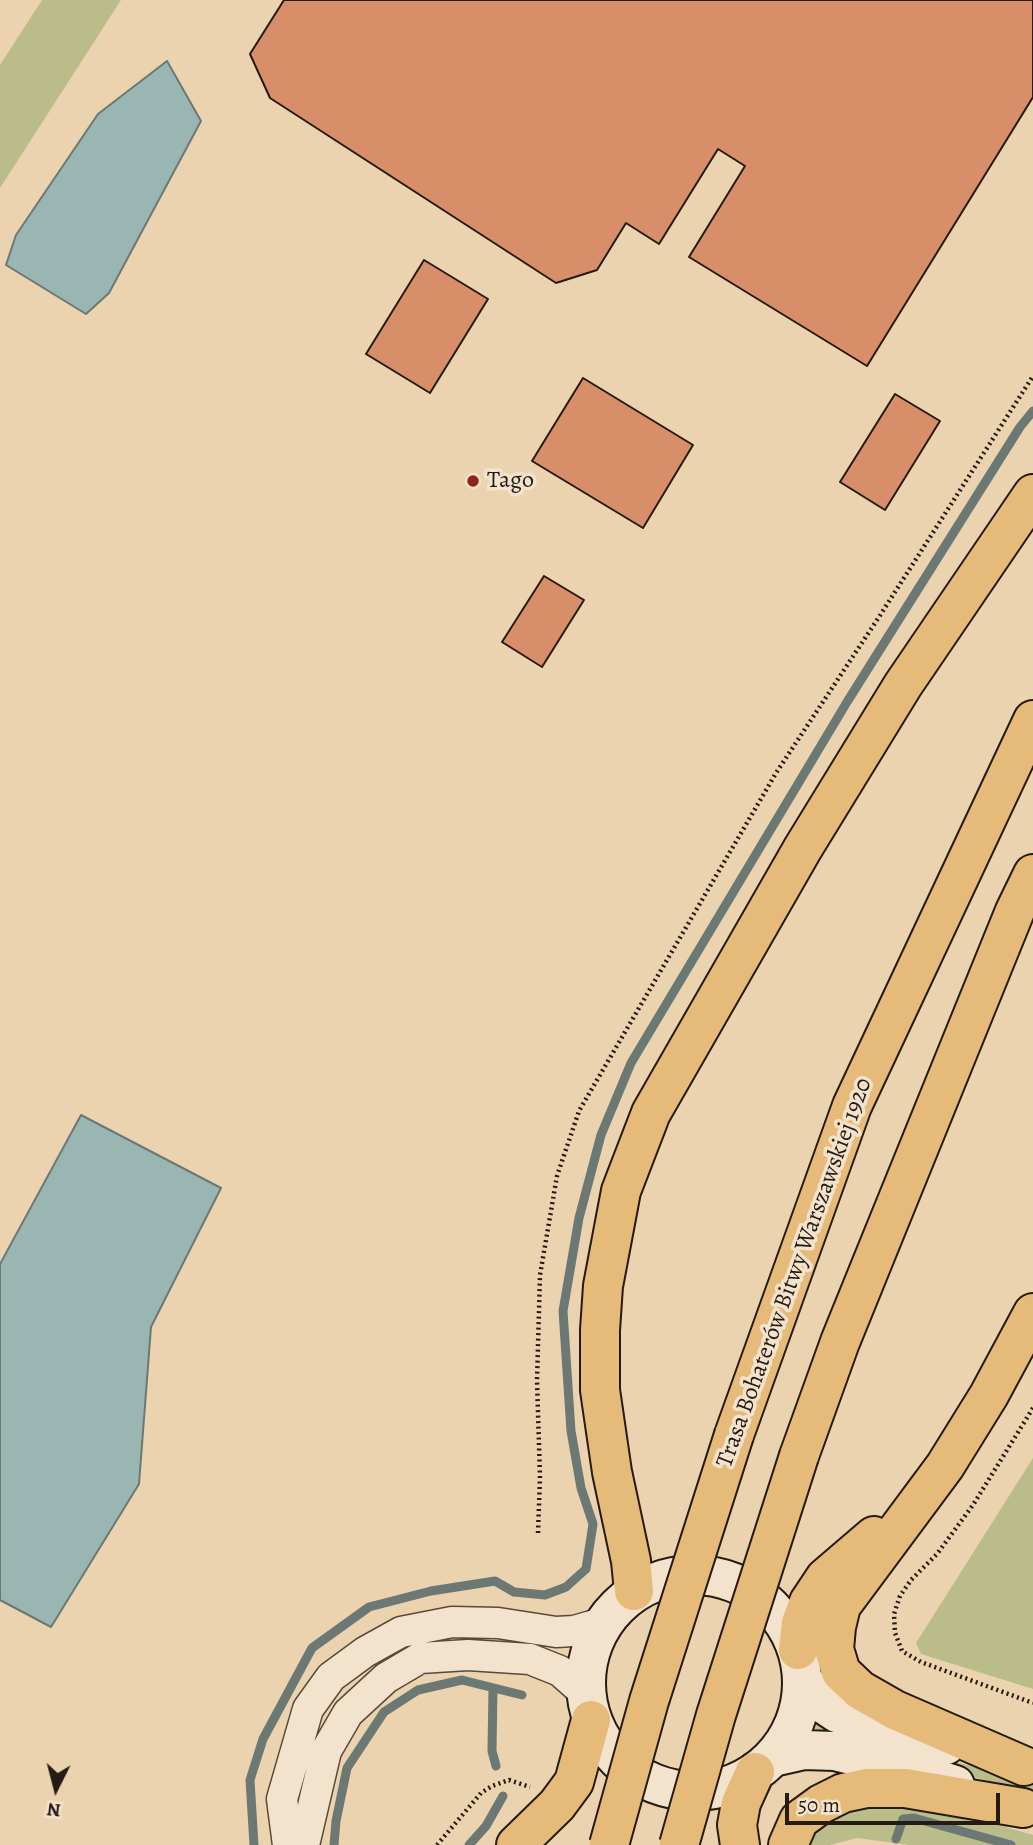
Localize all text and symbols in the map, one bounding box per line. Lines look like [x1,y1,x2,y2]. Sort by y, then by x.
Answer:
place label: Tago [487,467,534,495]
marker: Tago [465,473,481,489]
street label: Trasa Bohaterów Bitwy Warszawskiej 1920 [711,1074,879,1472]
north arrow [21,1754,91,1824]
scale bar [788,1778,1003,1822]
text: 50 m [798,1791,840,1819]
text: N [46,1796,62,1824]

